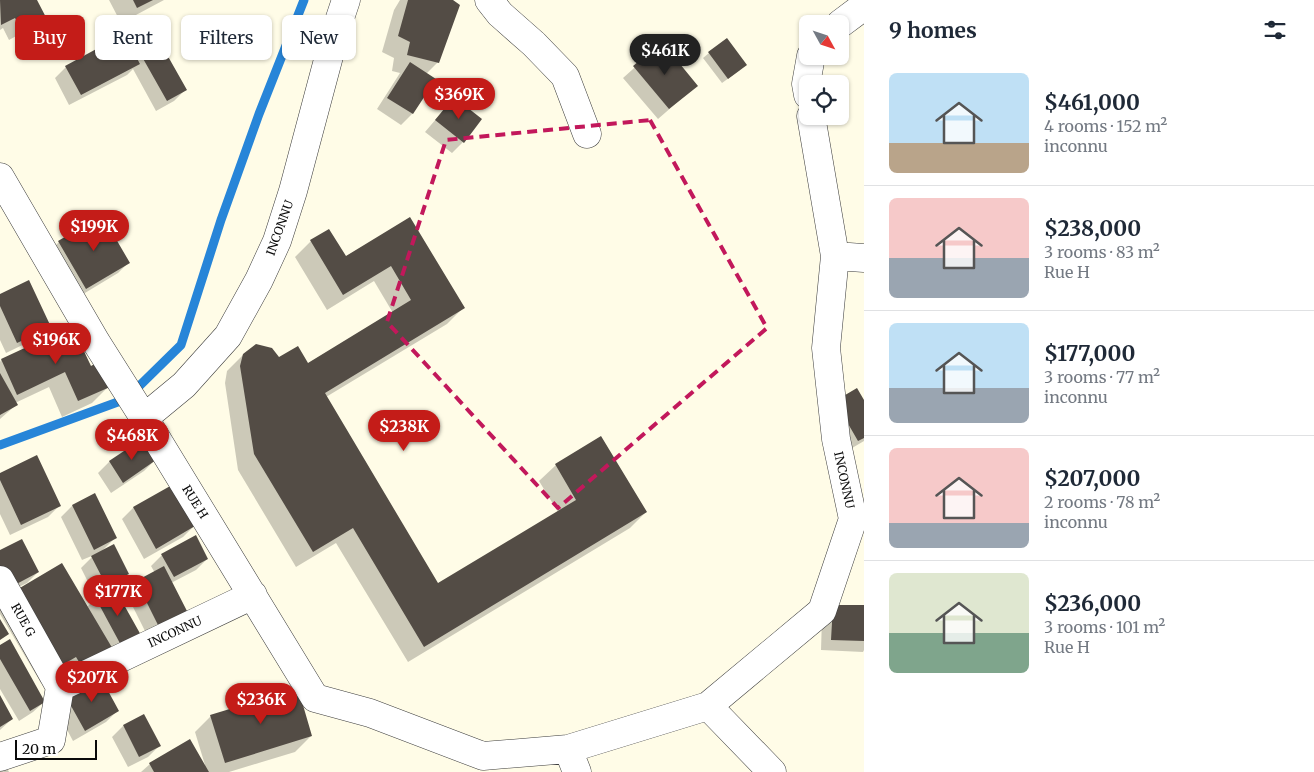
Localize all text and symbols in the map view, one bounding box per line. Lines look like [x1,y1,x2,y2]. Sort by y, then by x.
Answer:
chip: Buy [15,15,85,60]
chip: Rent [95,15,171,60]
chip: Filters [181,15,272,60]
chip: New [282,15,356,60]
north arrow [799,15,849,65]
map controls [799,15,849,125]
icon: filters [1261,16,1289,44]
text: 9 homes [889,17,977,44]
pin: $461K [630,34,700,76]
text: $461K [641,40,689,60]
button: locate [799,75,849,125]
pin: $369K [424,78,494,120]
text: $369K [434,84,484,104]
text: $461,000 [1044,89,1140,116]
icon: home [929,93,989,153]
text: 4 rooms · 152 m² [1044,116,1167,136]
text: inconnu [1044,136,1108,156]
street label: INCONNU [263,198,296,258]
pin: $199K [59,210,129,252]
text: $238,000 [1044,215,1141,242]
text: $199K [70,216,118,236]
icon: home [929,218,989,278]
text: 3 rooms · 83 m² [1044,242,1160,262]
text: Rue H [1044,262,1090,282]
pin: $196K [21,322,91,365]
text: $196K [32,329,80,349]
text: $177,000 [1044,340,1136,367]
icon: home [929,343,989,403]
text: 3 rooms · 77 m² [1044,367,1160,387]
text: inconnu [1044,387,1108,407]
pin: $238K [369,410,439,452]
text: $238K [379,416,429,436]
pin: $468K [97,418,167,461]
text: $468K [106,425,158,445]
street label: INCONNU [831,450,858,510]
text: $207,000 [1044,465,1140,492]
icon: home [929,468,989,528]
street label: RUE H [179,482,212,522]
text: 2 rooms · 78 m² [1044,492,1160,512]
text: inconnu [1044,512,1108,532]
pin: $177K [83,574,153,617]
text: $177K [94,581,142,601]
text: $236,000 [1044,590,1141,617]
icon: home [929,593,989,653]
street label: RUE G [8,600,39,639]
street label: INCONNU [145,612,204,651]
text: 3 rooms · 101 m² [1044,617,1165,637]
text: Rue H [1044,637,1090,657]
pin: $207K [57,660,127,703]
text: $207K [67,667,118,687]
pin: $236K [226,682,296,725]
text: $236K [236,689,286,709]
scale bar [15,737,98,760]
text: 20 m [22,740,56,758]

